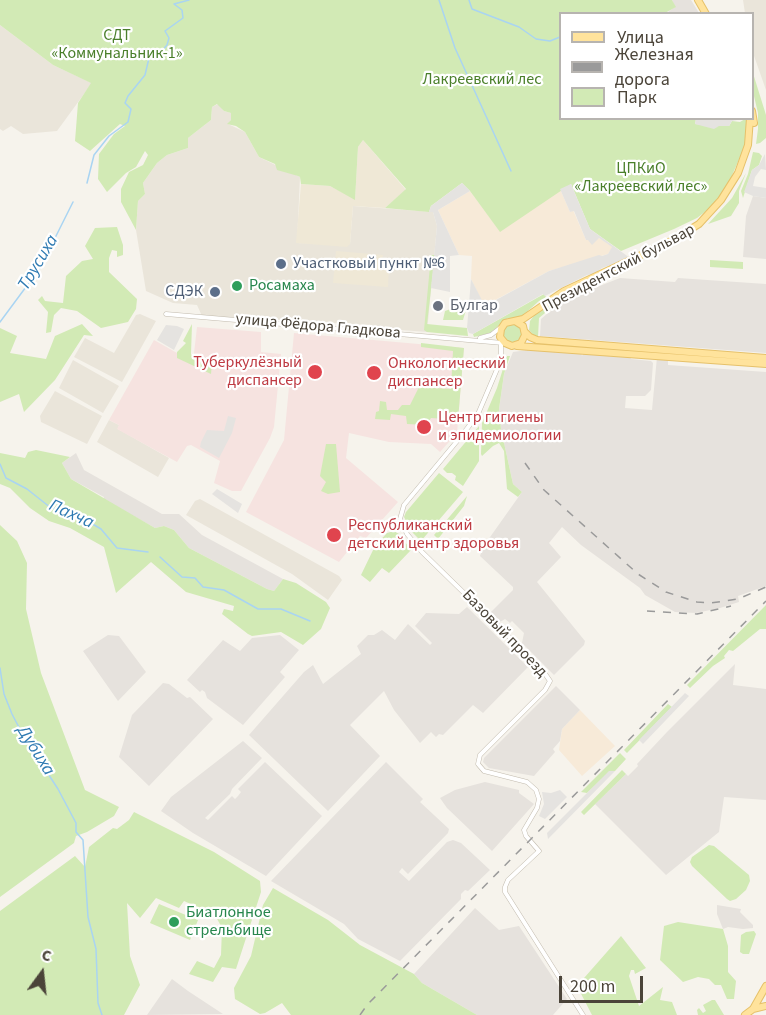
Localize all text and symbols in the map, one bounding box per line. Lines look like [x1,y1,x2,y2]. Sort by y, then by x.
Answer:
legend [559,12,754,120]
text: Улица [617,25,664,50]
park label: СДТ «Коммунальник-1» [51,26,183,64]
text: Железная дорога [615,42,694,92]
park label: Лакреевский лес [422,70,542,90]
text: Парк [617,85,657,110]
park label: ЦПКиО «Лакреевский лес» [575,159,707,197]
street label: Президентский бульвар [539,221,699,317]
water label: Трусиха [14,231,64,295]
place label: Участковый пункт №6 [293,254,445,274]
marker: Участковый пункт №6 [274,257,288,271]
place label: Росамаха [249,276,315,296]
marker: Росамаха [230,279,244,293]
place label: СДЭК [165,282,203,302]
marker: СДЭК [208,285,222,299]
place label: Булгар [450,296,498,316]
marker: Булгар [431,299,445,313]
street label: улица Фёдора Гладкова [235,310,401,344]
place label: Туберкулёзный диспансер [193,353,302,391]
place label: Онкологический диспансер [388,354,506,392]
marker: Туберкулёзный диспансер [306,363,324,381]
marker: Онкологический диспансер [365,364,383,382]
place label: Центр гигиены и эпидемиологии [438,408,562,446]
marker: Центр гигиены и эпидемиологии [415,418,433,436]
water label: Пахча [45,496,97,534]
place label: Республиканский детский центр здоровья [348,516,519,554]
marker: Республиканский детский центр здоровья [325,526,343,544]
street label: Базовый проезд [457,586,551,682]
water label: Дубиха [11,722,59,780]
place label: Биатлонное стрельбище [186,903,272,941]
marker: Биатлонное стрельбище [167,915,181,929]
north arrow [12,943,72,1003]
text: С [39,944,54,967]
scale bar [562,964,646,1002]
text: 200 m [570,974,615,999]

